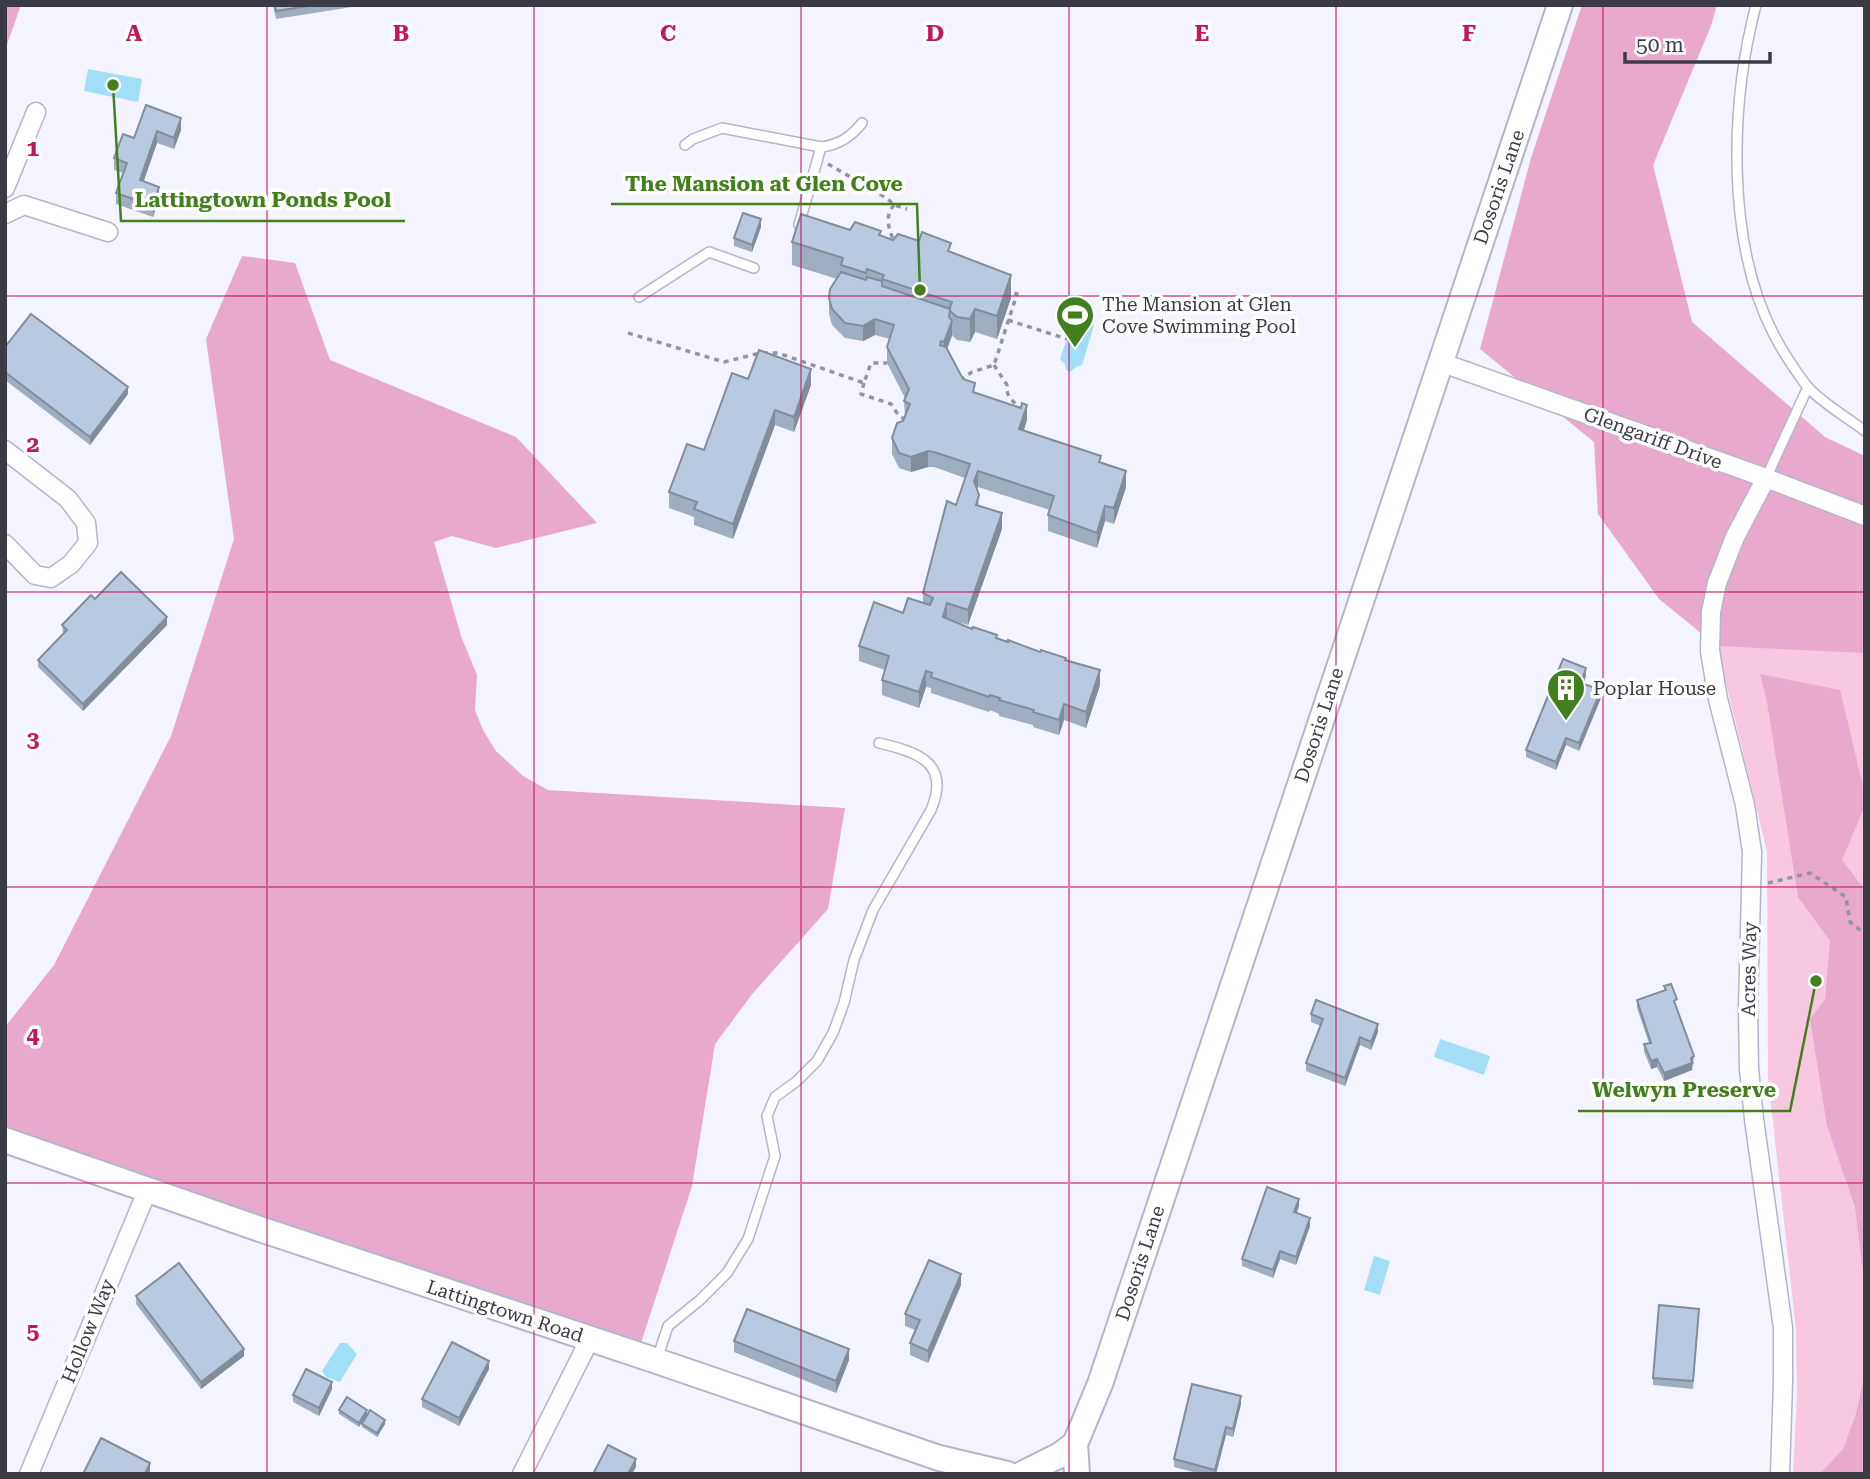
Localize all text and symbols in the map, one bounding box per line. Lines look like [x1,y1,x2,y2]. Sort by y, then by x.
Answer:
text: A [126,20,143,47]
text: B [393,20,409,47]
text: C [660,20,676,47]
text: D [926,20,944,47]
text: E [1195,20,1209,47]
text: F [1462,20,1476,47]
scale bar [1625,21,1770,65]
text: 50 m [1636,33,1684,57]
street label: Dosoris Lane [1469,127,1529,247]
text: 1 [27,135,40,162]
callout: The Mansion at Glen Cove [611,162,917,204]
text: The Mansion at Glen Cove [625,172,903,196]
callout: Lattingtown Ponds Pool [121,179,405,221]
text: Lattingtown Ponds Pool [135,188,391,212]
place label: The Mansion at Glen Cove Swimming Pool [1102,293,1296,338]
sports icon: The Mansion at Glen Cove Swimming Pool [1054,294,1096,349]
street label: Glengariff Drive [1580,402,1726,474]
text: 2 [27,431,39,458]
street label: Dosoris Lane [1290,664,1348,786]
building icon: Poplar House [1545,667,1587,722]
place label: Poplar House [1593,677,1716,700]
text: 3 [27,726,40,753]
street label: Acres Way [1737,920,1761,1017]
text: 4 [27,1022,40,1049]
callout: Welwyn Preserve [1578,1069,1790,1111]
text: Welwyn Preserve [1592,1078,1776,1102]
street label: Dosoris Lane [1111,1202,1169,1324]
street label: Hollow Way [57,1275,120,1386]
street label: Lattingtown Road [424,1275,586,1347]
text: 5 [27,1318,40,1345]

